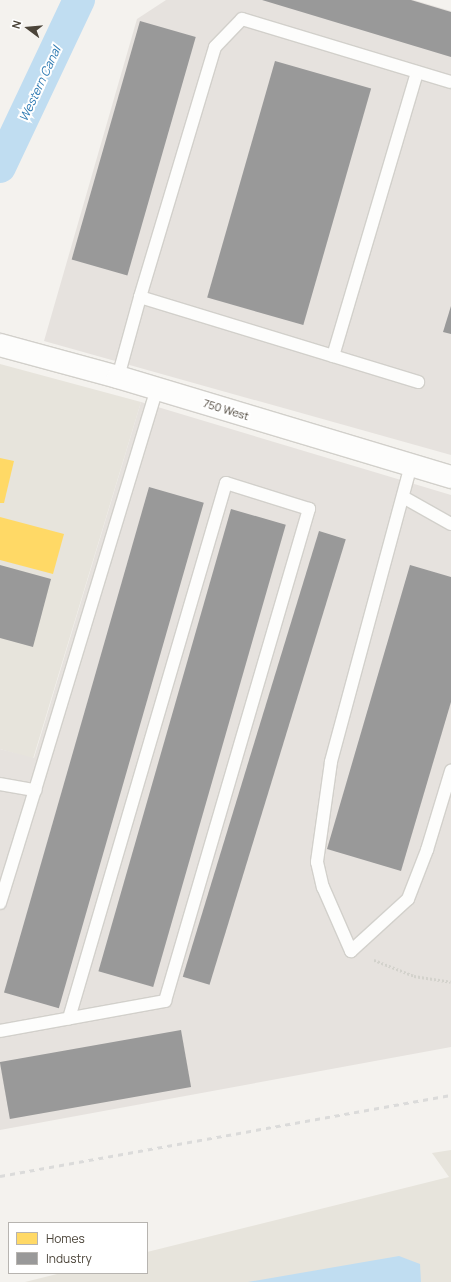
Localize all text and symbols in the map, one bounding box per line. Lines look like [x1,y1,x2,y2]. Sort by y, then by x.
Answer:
north arrow [8,8,48,48]
text: N [8,19,24,30]
water label: Western Canal [16,44,64,124]
street label: 750 West [202,397,250,423]
legend [8,1222,148,1274]
text: Homes [46,1230,85,1247]
text: Industry [46,1250,92,1267]

